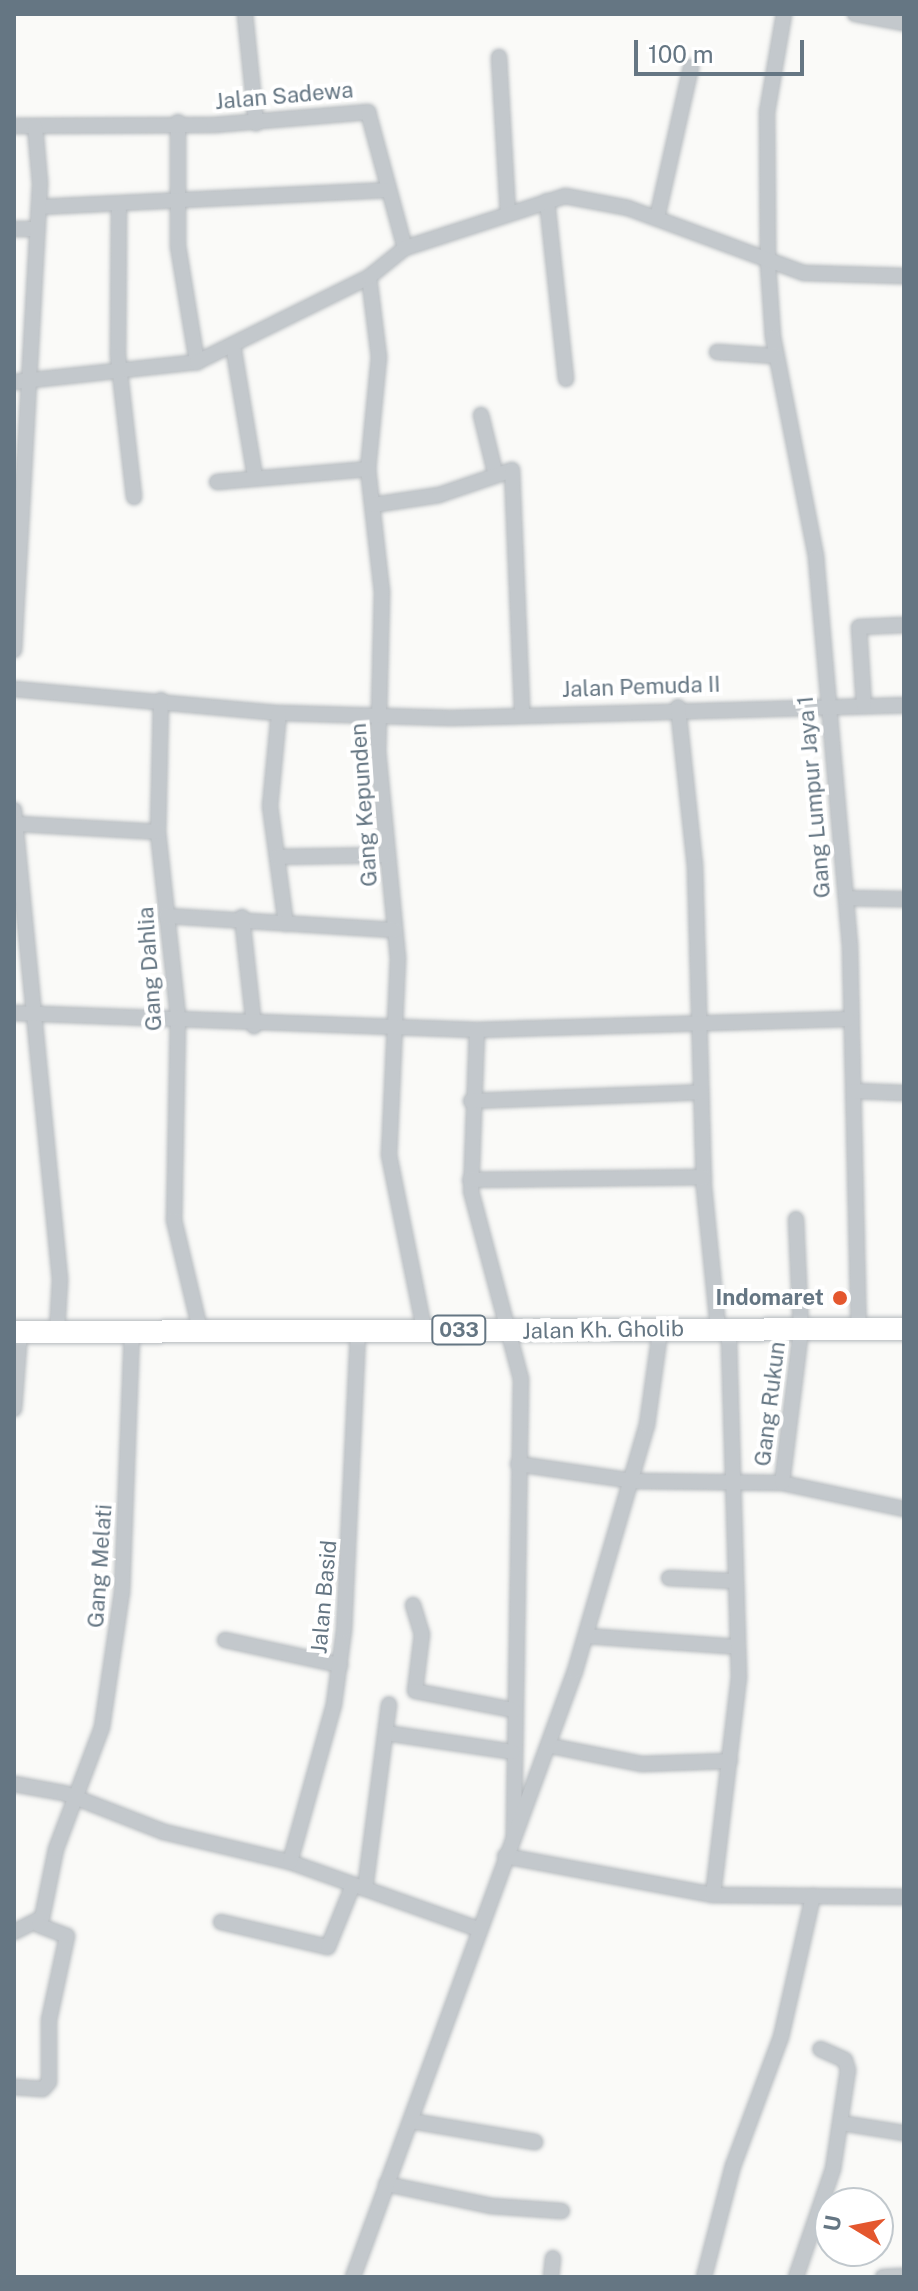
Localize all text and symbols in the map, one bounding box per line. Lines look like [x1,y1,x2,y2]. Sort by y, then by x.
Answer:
scale bar [638,24,808,74]
text: 100 m [648,40,714,68]
street label: Jalan Sadewa [214,77,354,115]
street label: Jalan Pemuda II [561,671,721,703]
street label: Gang Lumpur Jaya 1 [792,695,836,899]
street label: Gang Kepunden [345,722,383,888]
street label: Gang Dahlia [132,906,168,1032]
place label: Indomaret [716,1285,824,1311]
marker: Indomaret [831,1289,849,1307]
road number: 033 [431,1314,487,1346]
street label: Jalan Kh. Gholib [522,1315,684,1345]
street label: Gang Rukun [749,1340,791,1468]
street label: Gang Melati [83,1503,117,1629]
street label: Jalan Basid [306,1539,342,1655]
north arrow [814,2187,894,2267]
text: U [818,2213,847,2233]

